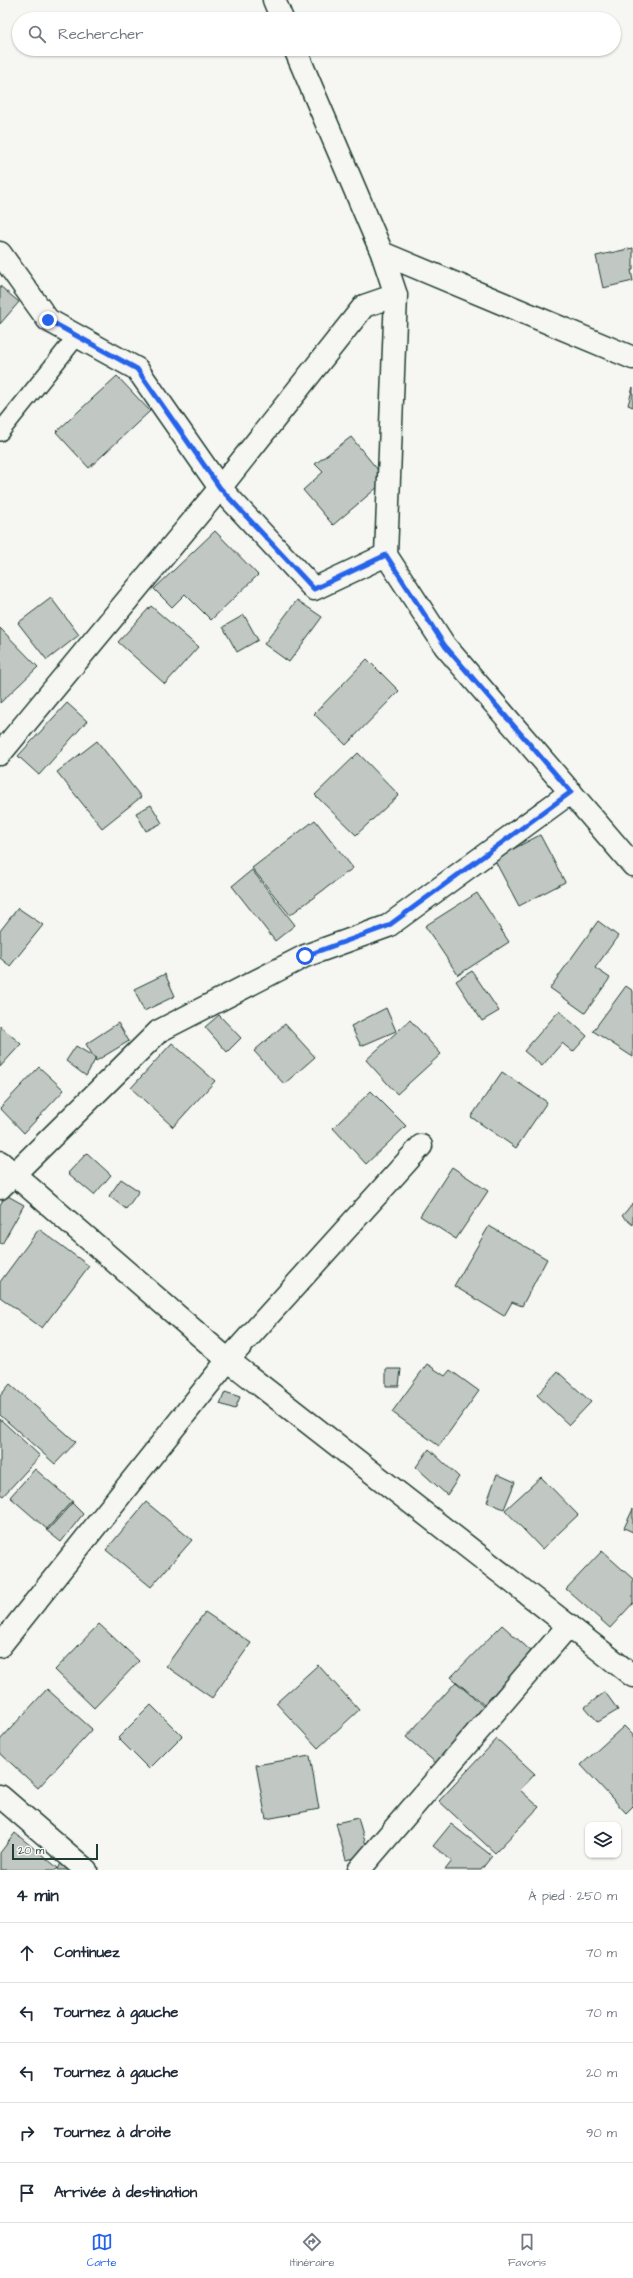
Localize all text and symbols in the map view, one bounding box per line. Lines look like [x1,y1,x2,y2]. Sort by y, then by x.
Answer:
search box [12,12,621,56]
icon: search [26,23,48,45]
text: Rechercher [58,24,143,45]
route end [39,311,57,329]
route start [296,947,314,965]
map controls [585,1822,621,1858]
button: layers [585,1822,621,1858]
scale bar [12,1842,98,1861]
text: 20 m [18,1843,44,1858]
text: 4 min [16,1884,59,1908]
text: À pied · 250 m [528,1887,617,1905]
icon: ahead [16,1942,38,1964]
text: Continuez [54,1942,120,1963]
text: 70 m [585,1944,617,1962]
icon: left [16,2002,38,2024]
text: Tournez à gauche [54,2002,178,2023]
text: 70 m [585,2004,617,2022]
icon: left [16,2062,38,2084]
text: Tournez à gauche [54,2062,178,2083]
text: 20 m [586,2064,617,2082]
icon: right [16,2122,38,2144]
text: Tournez à droite [54,2122,171,2143]
text: 90 m [586,2124,617,2142]
icon: arrive [16,2182,38,2204]
text: Arrivée à destination [54,2182,197,2203]
tab: Carte [87,2231,117,2270]
tab: Itinéraire [290,2231,335,2270]
tab: Favoris [508,2231,546,2270]

